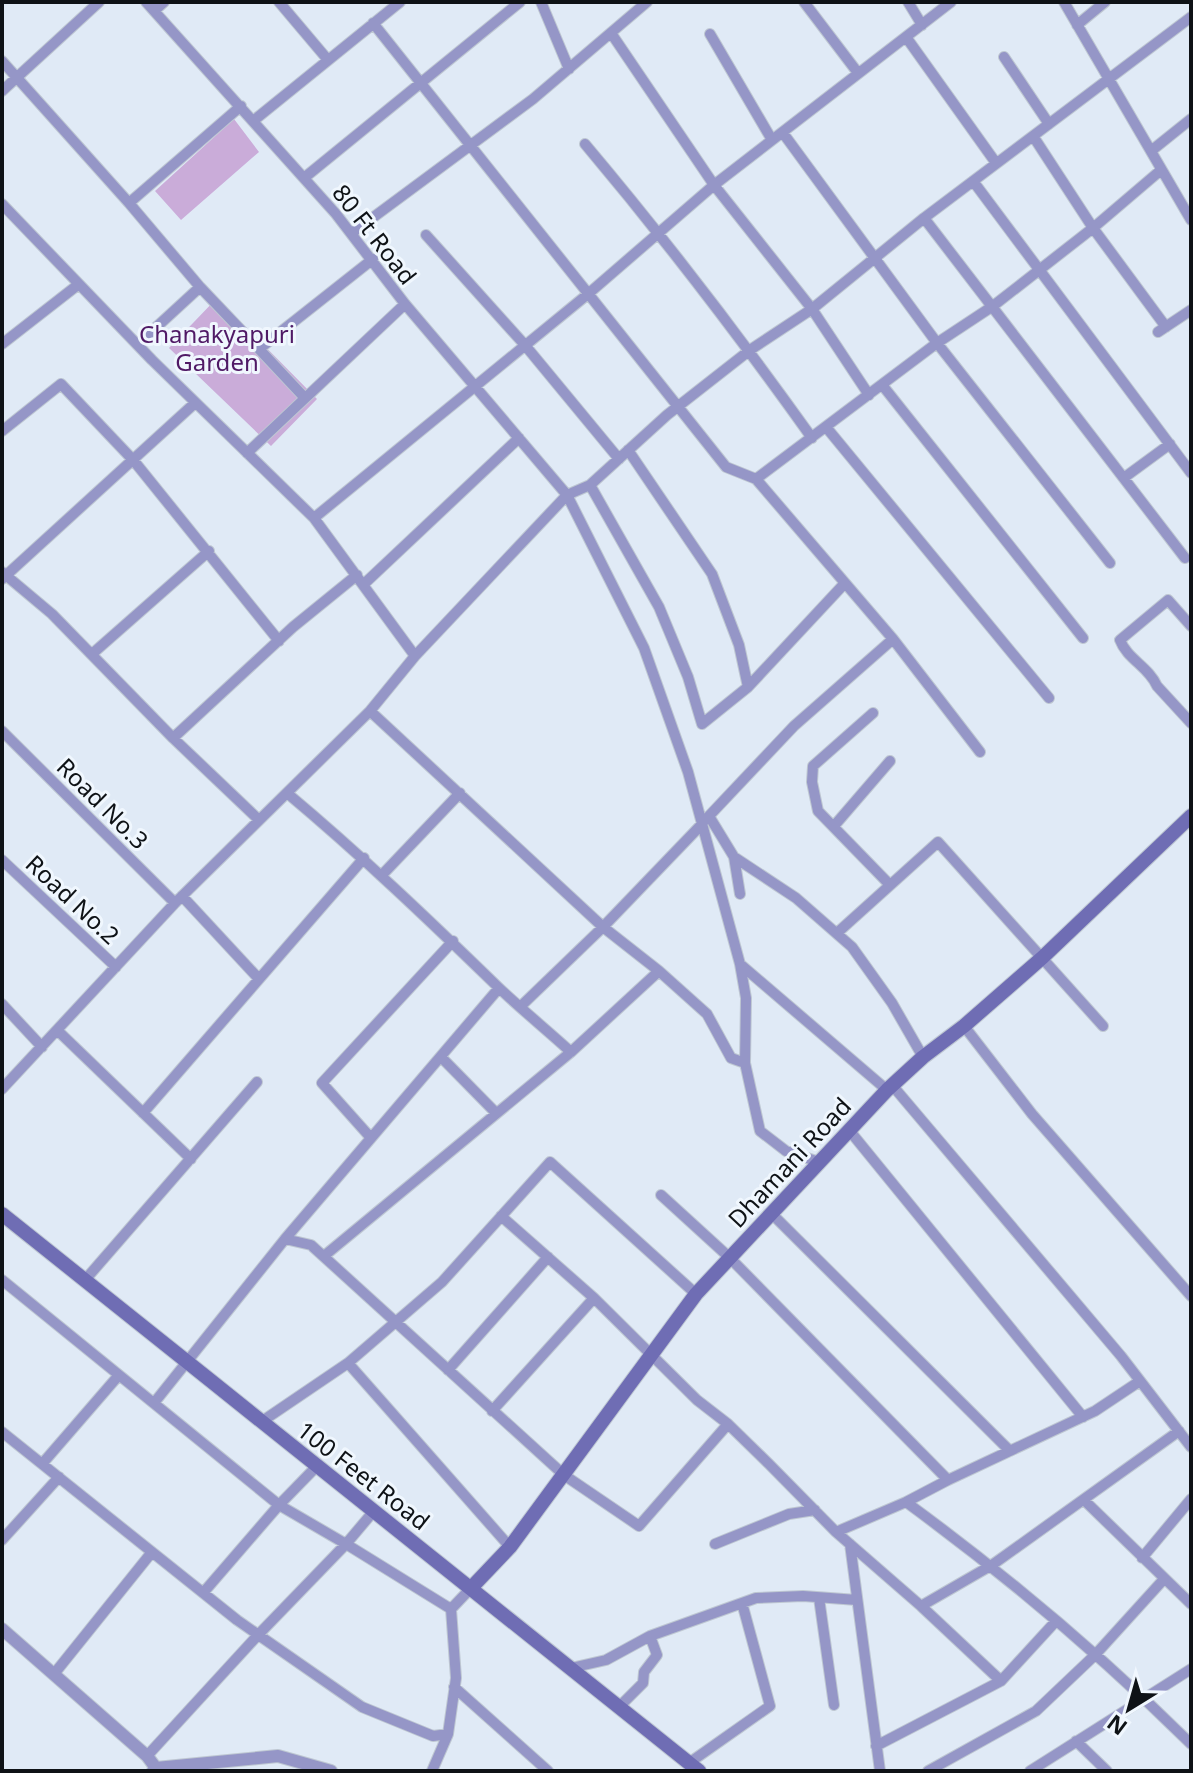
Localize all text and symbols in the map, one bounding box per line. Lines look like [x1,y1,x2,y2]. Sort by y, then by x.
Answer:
street label: 80 Ft Road [325,177,425,291]
park label: Chanakyapuri Garden [139,317,295,378]
street label: Road No.3 [50,750,156,856]
street label: Road No.2 [19,847,127,951]
street label: Dhamani Road [720,1090,858,1234]
street label: 100 Feet Road [291,1413,437,1537]
north arrow [1089,1669,1169,1749]
text: N [1100,1708,1133,1743]

